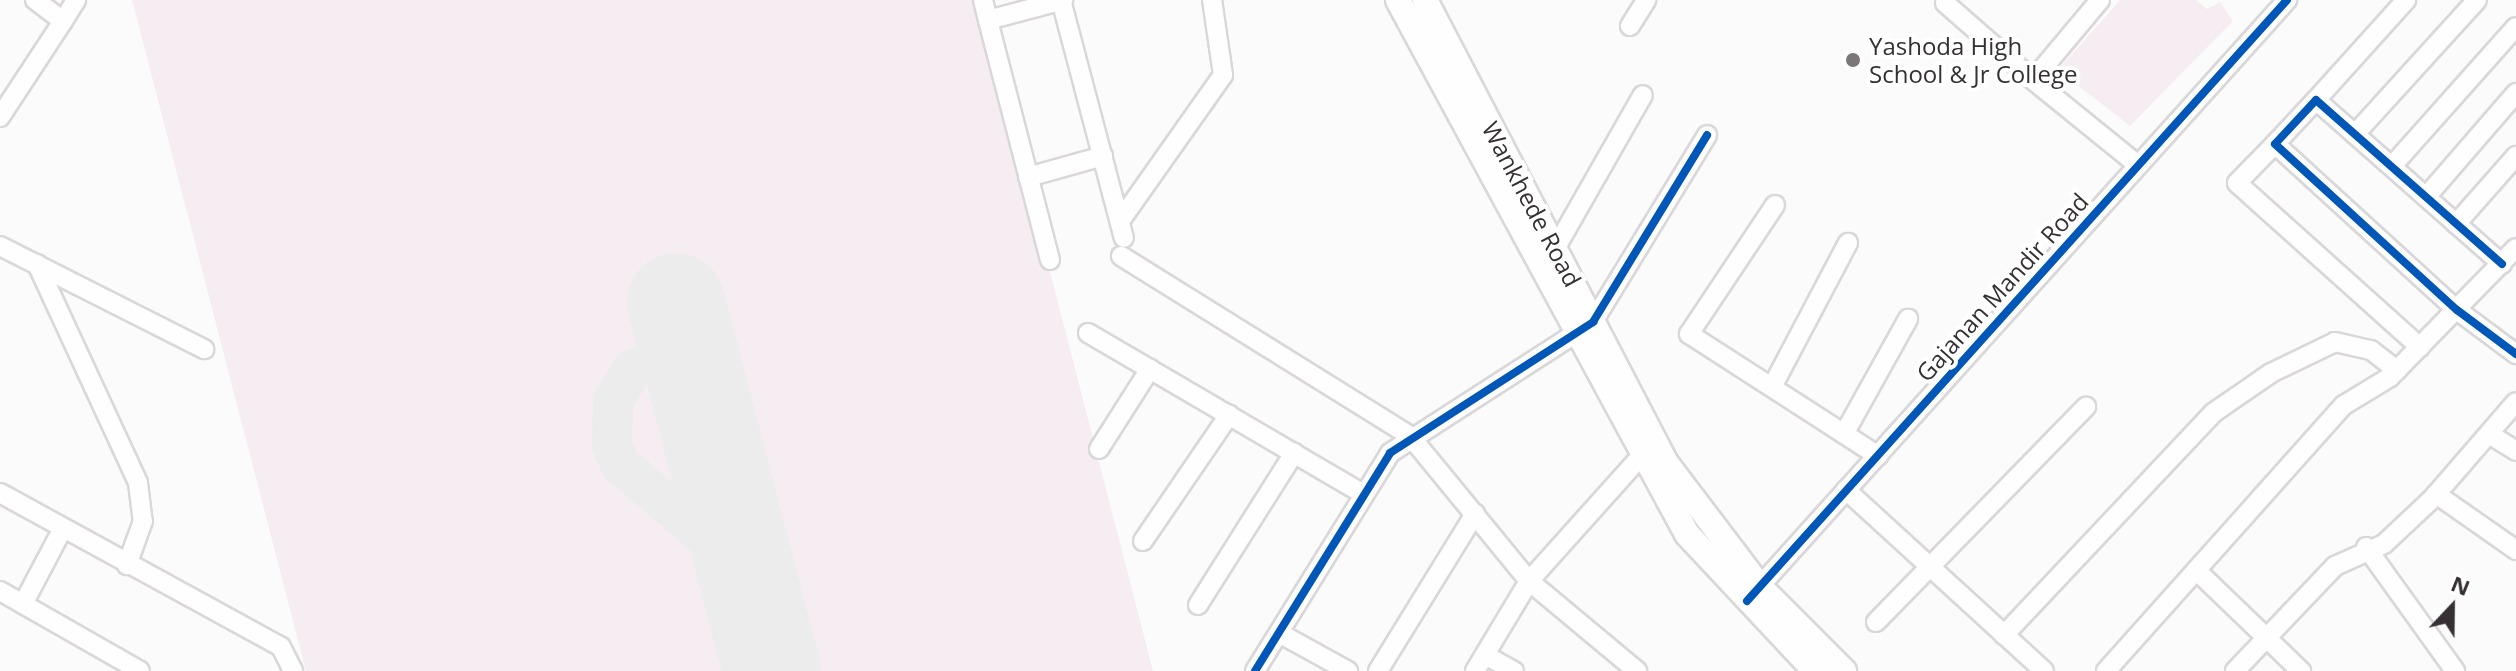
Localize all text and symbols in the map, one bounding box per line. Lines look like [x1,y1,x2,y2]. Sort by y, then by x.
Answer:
place label: Yashoda High School & Jr College [1869,32,2077,88]
marker: Yashoda High School & Jr College [1844,51,1862,69]
street label: Wankhede Road [1476,117,1588,291]
street label: Gajanan Mandir Road [1910,187,2094,387]
north arrow [2412,567,2492,647]
text: N [2447,567,2475,602]

